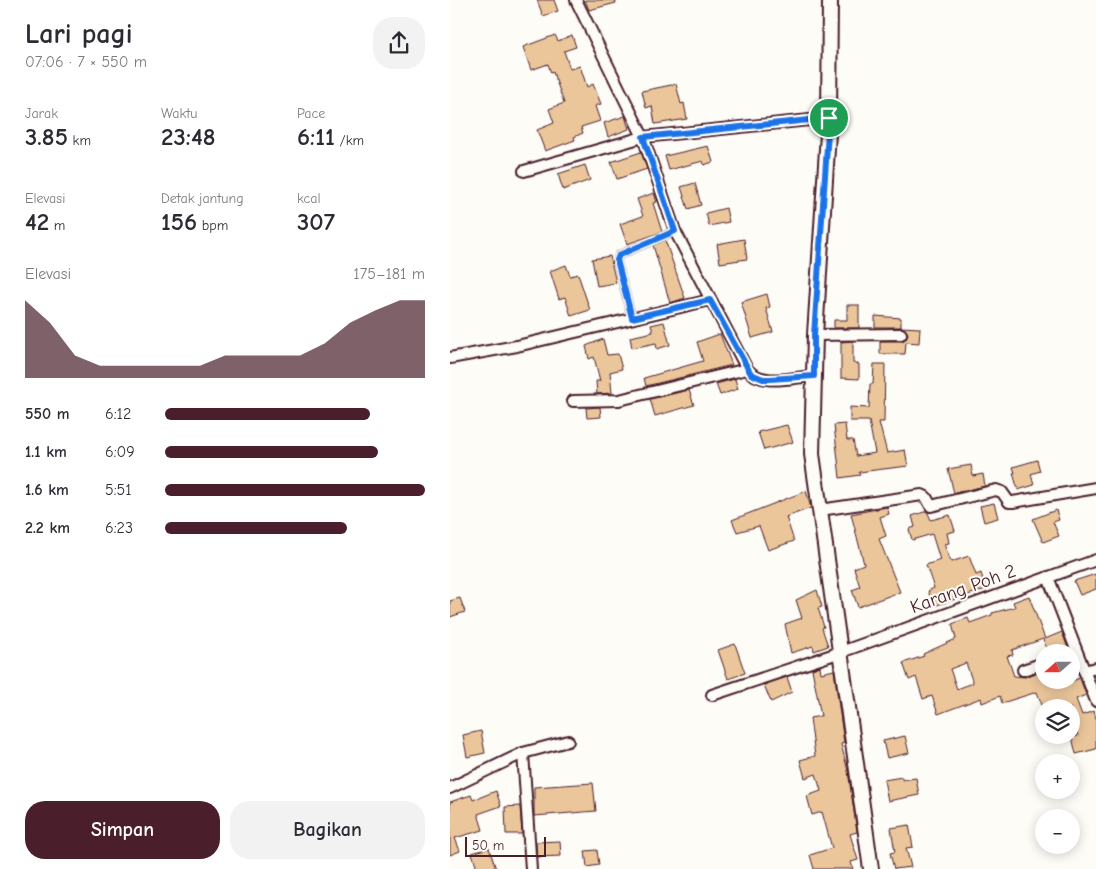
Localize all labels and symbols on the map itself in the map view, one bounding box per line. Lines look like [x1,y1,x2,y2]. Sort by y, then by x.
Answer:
pin [808,97,850,139]
street label: Karang Poh 2 [907,560,1019,618]
north arrow [1035,644,1080,689]
scale bar [465,834,546,857]

